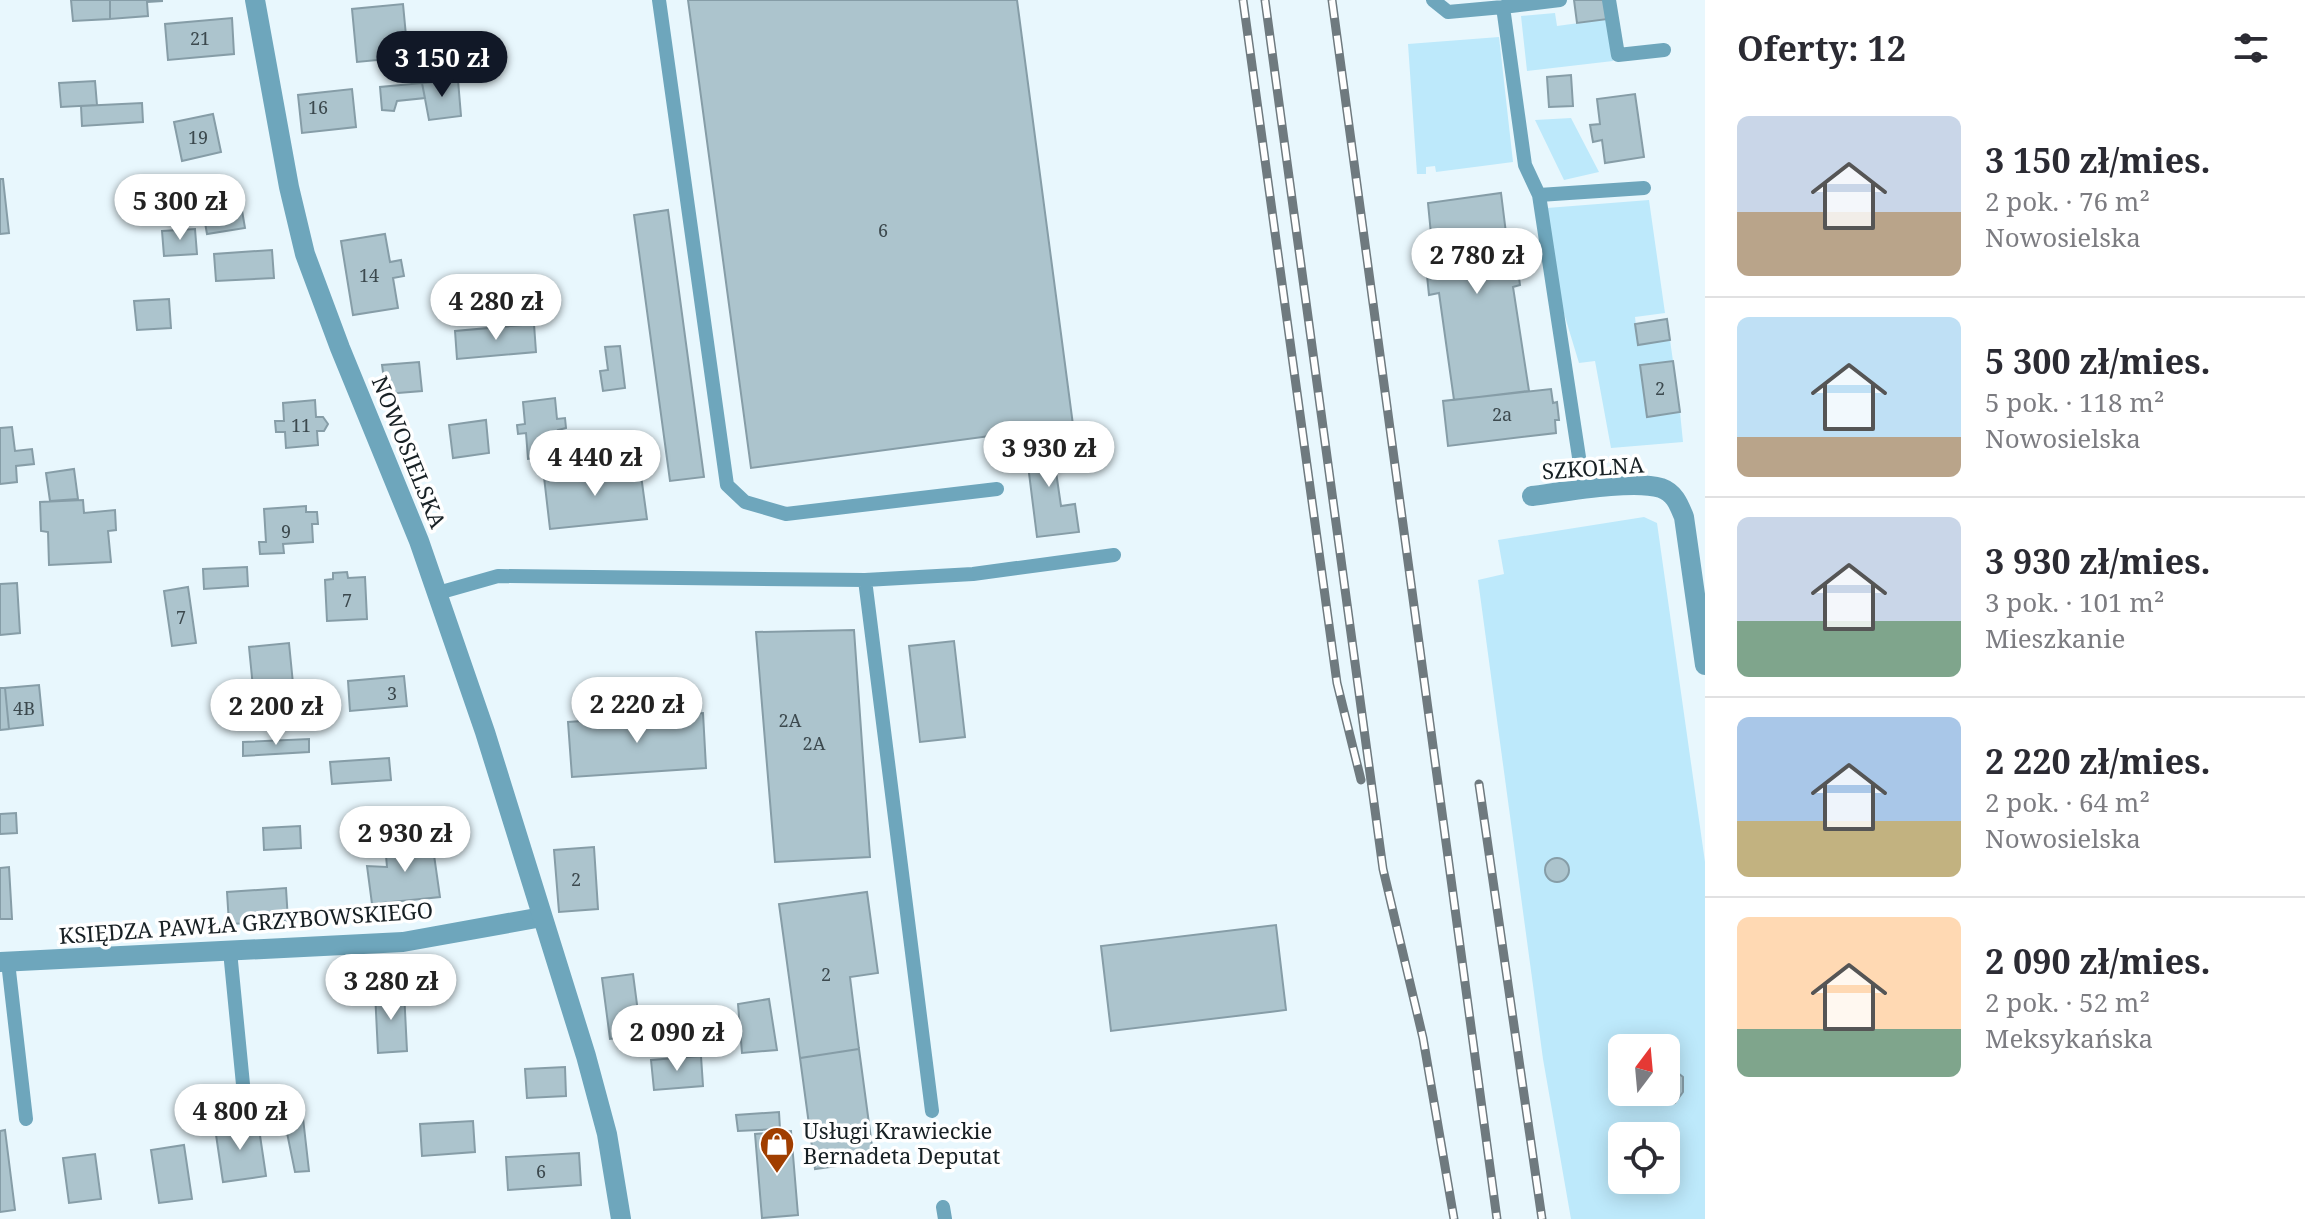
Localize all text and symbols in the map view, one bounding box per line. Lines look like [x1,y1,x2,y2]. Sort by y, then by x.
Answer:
text: Oferty: 12 [1737,25,1906,71]
house number: 21 [190,26,210,50]
icon: filters [2229,26,2273,70]
pin: 3 150 zł [359,31,525,99]
text: 3 150 zł [394,39,490,75]
house number: 16 [308,95,328,119]
house number: 19 [188,125,208,149]
text: 3 150 zł/mies. [1985,137,2211,183]
icon: home [1801,148,1897,244]
pin: 5 300 zł [97,174,263,242]
text: 5 300 zł [132,182,228,218]
text: 2 pok. · 76 m² [1985,183,2150,219]
house number: 6 [878,218,888,242]
text: Nowosielska [1985,219,2141,255]
pin: 2 780 zł [1394,228,1560,296]
text: 2 780 zł [1429,236,1525,272]
house number: 14 [359,263,379,287]
pin: 4 280 zł [413,274,579,342]
text: 4 280 zł [448,282,544,318]
text: 5 300 zł/mies. [1985,338,2211,384]
icon: home [1801,349,1897,445]
street label: NOWOSIELSKA [366,371,454,533]
house number: 2 [1655,376,1665,400]
text: 5 pok. · 118 m² [1985,384,2164,420]
house number: 2a [1492,402,1512,426]
house number: 11 [291,413,311,437]
text: Nowosielska [1985,420,2141,456]
pin: 3 930 zł [966,421,1132,489]
text: 3 930 zł [1001,429,1097,465]
pin: 4 440 zł [512,430,678,498]
text: 4 440 zł [547,438,643,474]
street label: SZKOLNA [1541,448,1645,486]
house number: 9 [281,519,291,543]
text: 3 930 zł/mies. [1985,538,2211,584]
icon: home [1801,549,1897,645]
text: 3 pok. · 101 m² [1985,584,2164,620]
house number: 7 [342,588,352,612]
house number: 7 [176,605,186,629]
text: Mieszkanie [1985,620,2125,656]
pin: 2 220 zł [554,677,720,745]
pin: 2 200 zł [193,679,359,747]
house number: 3 [387,681,397,705]
text: 2 220 zł [589,685,685,721]
text: 2 200 zł [228,687,324,723]
house number: 4B [13,696,35,720]
house number: 2A [779,708,802,732]
house number: 2A [803,731,826,755]
text: 2 220 zł/mies. [1985,738,2211,784]
icon: home [1801,749,1897,845]
text: 2 pok. · 64 m² [1985,784,2150,820]
pin: 2 930 zł [322,806,488,874]
text: 2 930 zł [357,814,453,850]
text: Nowosielska [1985,820,2141,856]
house number: 2 [571,867,581,891]
street label: KSIĘDZA PAWŁA GRZYBOWSKIEGO [58,894,434,950]
text: 2 090 zł/mies. [1985,938,2211,984]
icon: home [1801,949,1897,1045]
pin: 3 280 zł [308,954,474,1022]
text: 3 280 zł [343,962,439,998]
house number: 2 [821,962,831,986]
text: 2 pok. · 52 m² [1985,984,2150,1020]
pin: 2 090 zł [594,1005,760,1073]
text: 2 090 zł [629,1013,725,1049]
text: Meksykańska [1985,1020,2153,1056]
north arrow [1608,1034,1680,1106]
map controls [1608,1034,1680,1194]
pin: 4 800 zł [157,1084,323,1152]
text: 4 800 zł [192,1092,288,1128]
place label: Usługi Krawieckie Bernadeta Deputat [803,1115,1001,1170]
button: locate [1608,1122,1680,1194]
shop icon: Usługi Krawieckie Bernadeta Deputat [758,1125,796,1175]
house number: 6 [536,1159,546,1183]

